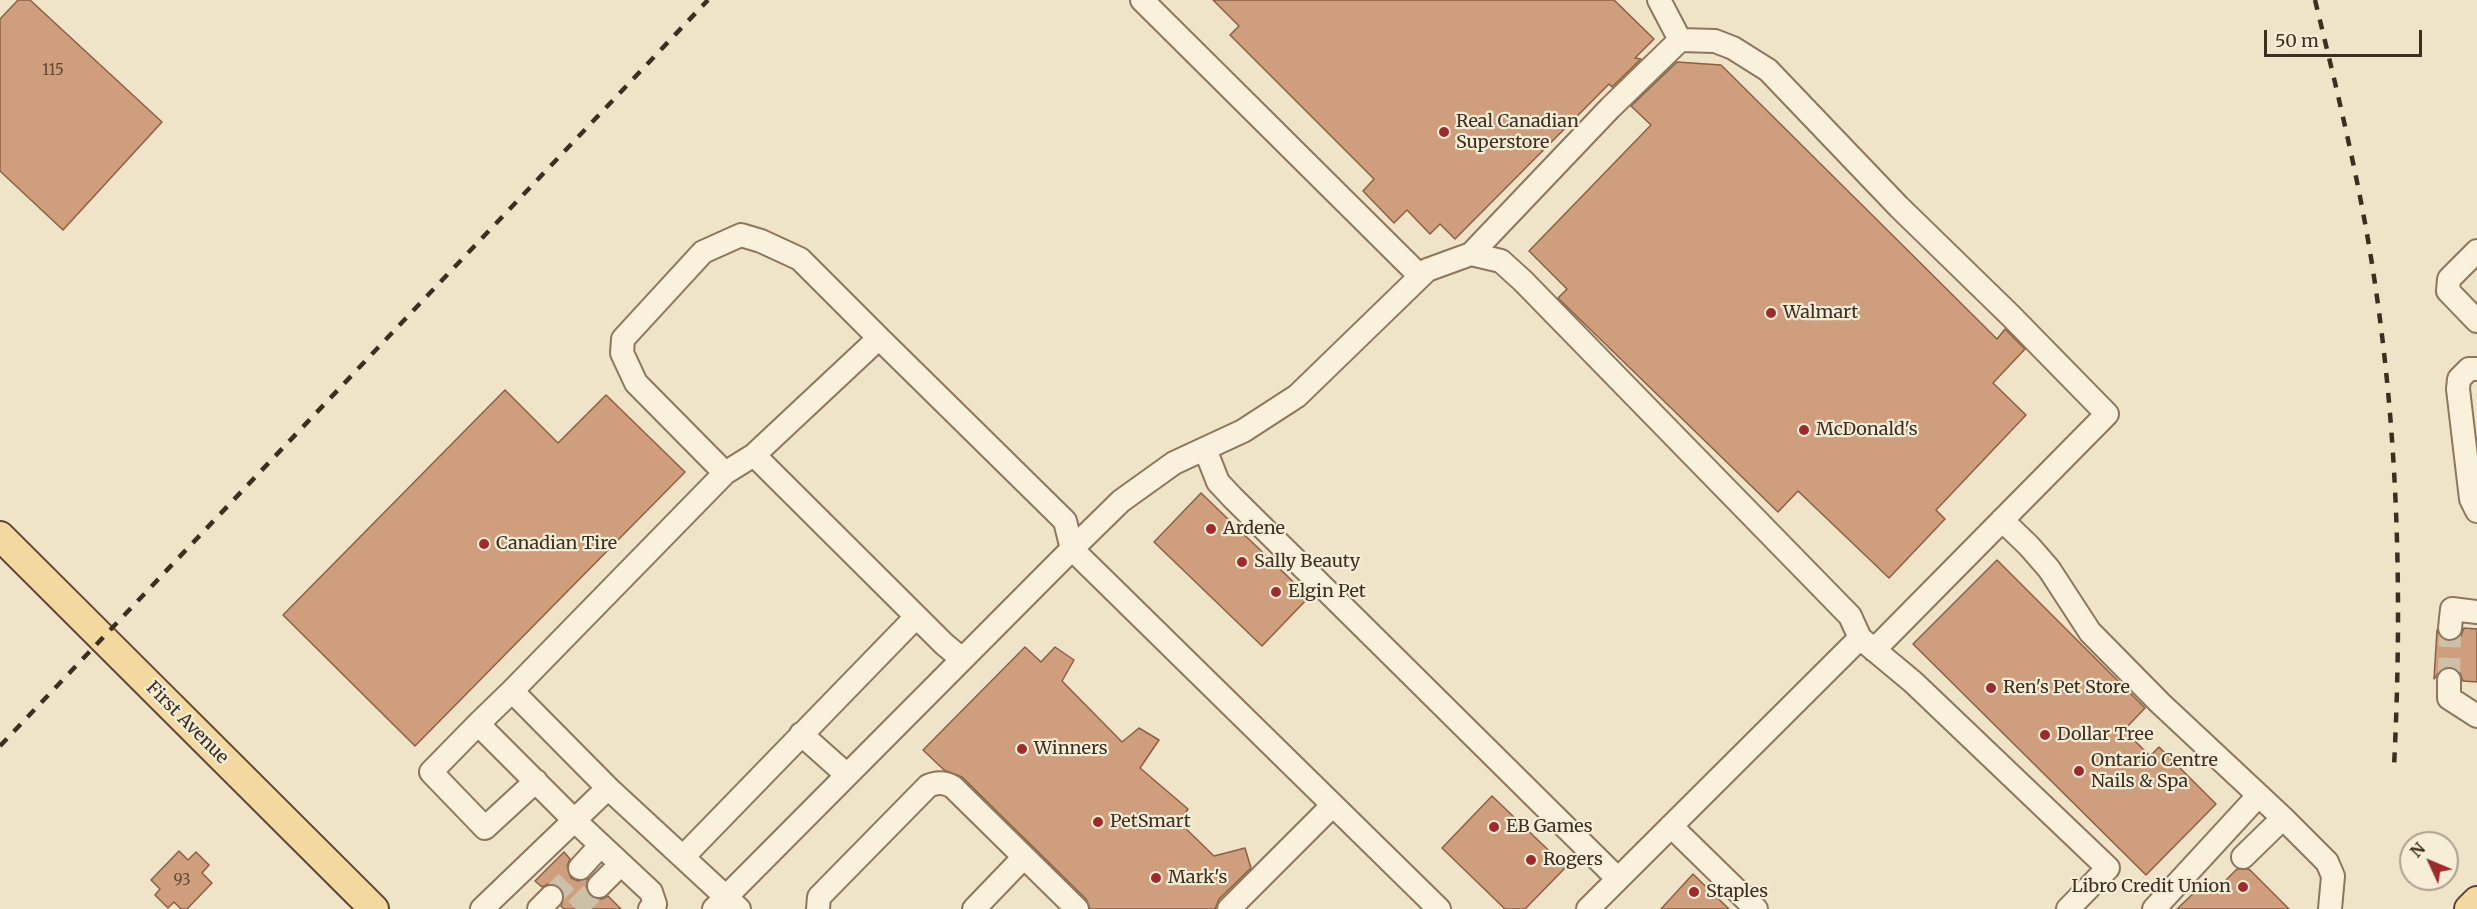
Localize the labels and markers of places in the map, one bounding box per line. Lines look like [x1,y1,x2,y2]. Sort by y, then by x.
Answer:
place label: Real Canadian Superstore [1456,111,1579,154]
marker: Real Canadian Superstore [1437,125,1451,139]
place label: Walmart [1783,302,1858,324]
marker: Walmart [1764,306,1778,320]
place label: McDonald's [1816,419,1918,441]
marker: McDonald's [1797,423,1811,437]
place label: Ardene [1223,518,1285,540]
marker: Ardene [1204,522,1218,536]
place label: Canadian Tire [496,533,617,555]
marker: Canadian Tire [477,537,491,551]
place label: Sally Beauty [1254,551,1360,573]
marker: Sally Beauty [1235,555,1249,569]
place label: Elgin Pet [1288,581,1366,603]
marker: Elgin Pet [1269,585,1283,599]
place label: Ren's Pet Store [2003,677,2130,699]
marker: Ren's Pet Store [1984,681,1998,695]
place label: Dollar Tree [2057,724,2154,746]
marker: Dollar Tree [2038,728,2052,742]
place label: Winners [1034,738,1108,760]
marker: Winners [1015,742,1029,756]
place label: Ontario Centre Nails & Spa [2091,750,2218,792]
marker: Ontario Centre Nails & Spa [2072,764,2086,778]
place label: PetSmart [1110,811,1191,833]
marker: PetSmart [1091,815,1105,829]
place label: EB Games [1506,816,1593,838]
marker: EB Games [1487,820,1501,834]
place label: Rogers [1543,849,1603,871]
marker: Rogers [1524,853,1538,867]
place label: Mark's [1168,867,1227,889]
marker: Mark's [1149,871,1163,885]
place label: Libro Credit Union [2072,876,2231,898]
marker: Libro Credit Union [2236,880,2250,894]
place label: Staples [1706,881,1768,903]
marker: Staples [1687,885,1701,899]

